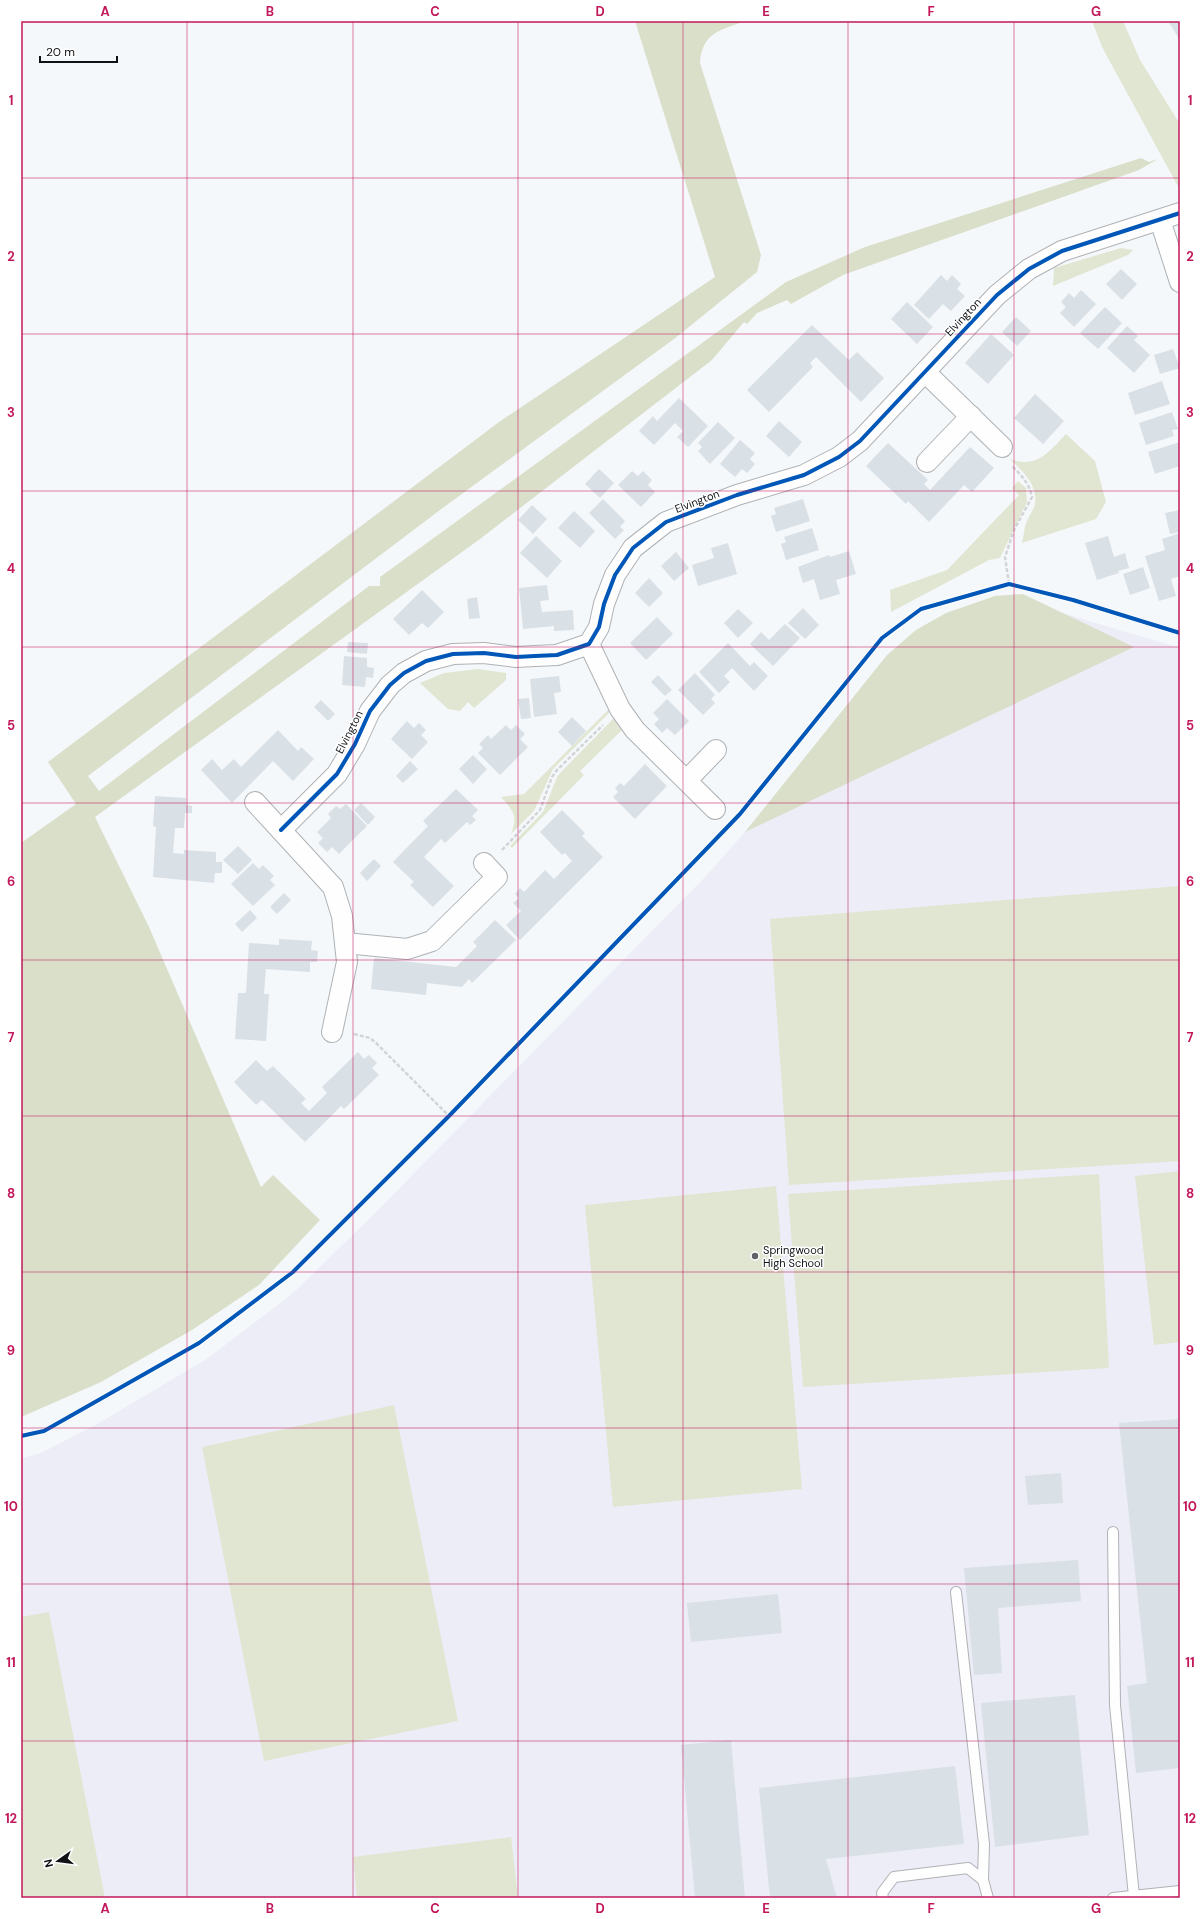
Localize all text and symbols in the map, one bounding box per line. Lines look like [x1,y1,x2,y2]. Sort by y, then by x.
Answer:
text: A [100,3,110,20]
text: B [266,3,274,20]
text: C [430,3,440,20]
text: D [595,3,605,20]
text: E [762,3,770,20]
text: F [927,3,935,20]
text: G [1091,3,1101,20]
scale bar [40,38,117,64]
text: 20 m [46,44,75,60]
text: 1 [9,92,13,109]
text: 1 [1188,92,1192,109]
text: 2 [7,248,15,265]
text: 2 [1186,248,1194,265]
street label: Elvington [942,295,984,339]
text: 3 [7,404,15,421]
text: 3 [1186,404,1194,421]
street label: Elvington [673,486,721,516]
text: 4 [7,560,15,577]
text: 4 [1186,560,1194,577]
street label: Elvington [332,708,366,756]
text: 5 [7,717,15,734]
text: 5 [1186,717,1194,734]
text: 6 [7,873,15,890]
text: 6 [1186,873,1194,890]
text: 7 [8,1029,15,1046]
text: 7 [1187,1029,1194,1046]
text: 8 [7,1185,15,1202]
text: 8 [1186,1185,1194,1202]
place label: Springwood High School [763,1243,824,1270]
marker: Springwood High School [750,1251,760,1261]
text: 9 [7,1342,15,1359]
text: 9 [1186,1342,1194,1359]
text: 10 [4,1498,18,1515]
text: 10 [1183,1498,1197,1515]
text: 11 [6,1654,16,1671]
text: 11 [1185,1654,1195,1671]
text: 12 [5,1810,17,1827]
text: 12 [1184,1810,1196,1827]
north arrow [38,1841,78,1881]
text: N [41,1858,56,1869]
text: A [100,1900,110,1917]
text: B [266,1900,274,1917]
text: C [430,1900,440,1917]
text: D [595,1900,605,1917]
text: E [762,1900,770,1917]
text: F [927,1900,935,1917]
text: G [1091,1900,1101,1917]

